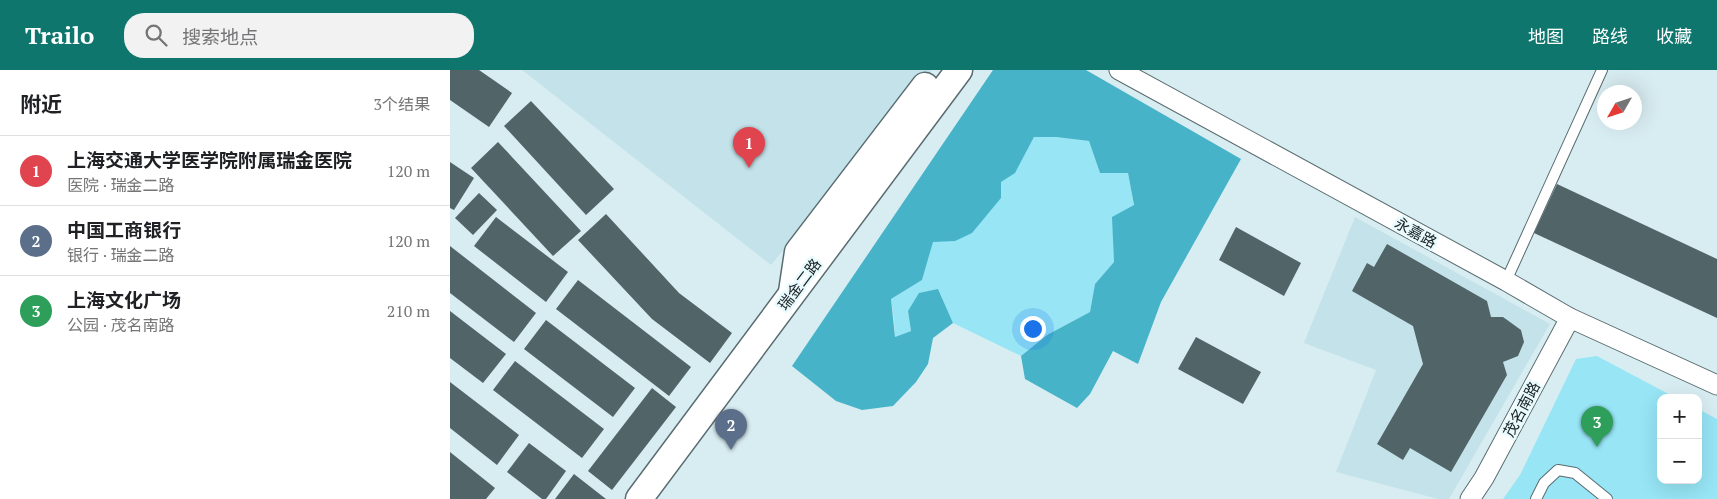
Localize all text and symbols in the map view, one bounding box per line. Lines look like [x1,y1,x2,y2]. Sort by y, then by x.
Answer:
search box [124,13,474,58]
text: Trailo [25,19,94,51]
icon: search [142,21,170,49]
text: 搜索地点 [182,24,258,49]
text: 地图 [1528,24,1564,48]
text: 路线 [1592,24,1628,48]
text: 收藏 [1656,24,1692,48]
north arrow [1597,85,1642,130]
text: 附近 [20,90,62,118]
text: 3个结果 [373,93,430,115]
pin: 1 [733,127,765,168]
text: 上海交通大学医学院附属瑞金医院 [67,147,352,172]
text: 1 [31,160,41,182]
text: 120 m [387,160,430,182]
text: 医院 · 瑞金二路 [67,174,175,196]
street label: 永嘉路 [1391,212,1441,252]
text: 中国工商银行 [67,217,181,242]
text: 2 [31,230,41,252]
text: 120 m [387,230,430,252]
text: 银行 · 瑞金二路 [67,244,175,266]
street label: 瑞金二路 [773,254,825,314]
text: 上海文化广场 [67,287,181,312]
text: 3 [31,300,41,322]
text: 210 m [387,300,430,322]
text: 公园 · 茂名南路 [67,314,175,336]
your location [1020,316,1046,342]
street label: 茂名南路 [1498,378,1544,440]
map controls [1657,394,1702,484]
button: + [1657,394,1702,439]
pin: 3 [1581,406,1613,447]
pin: 2 [715,409,747,450]
button: − [1657,439,1702,484]

